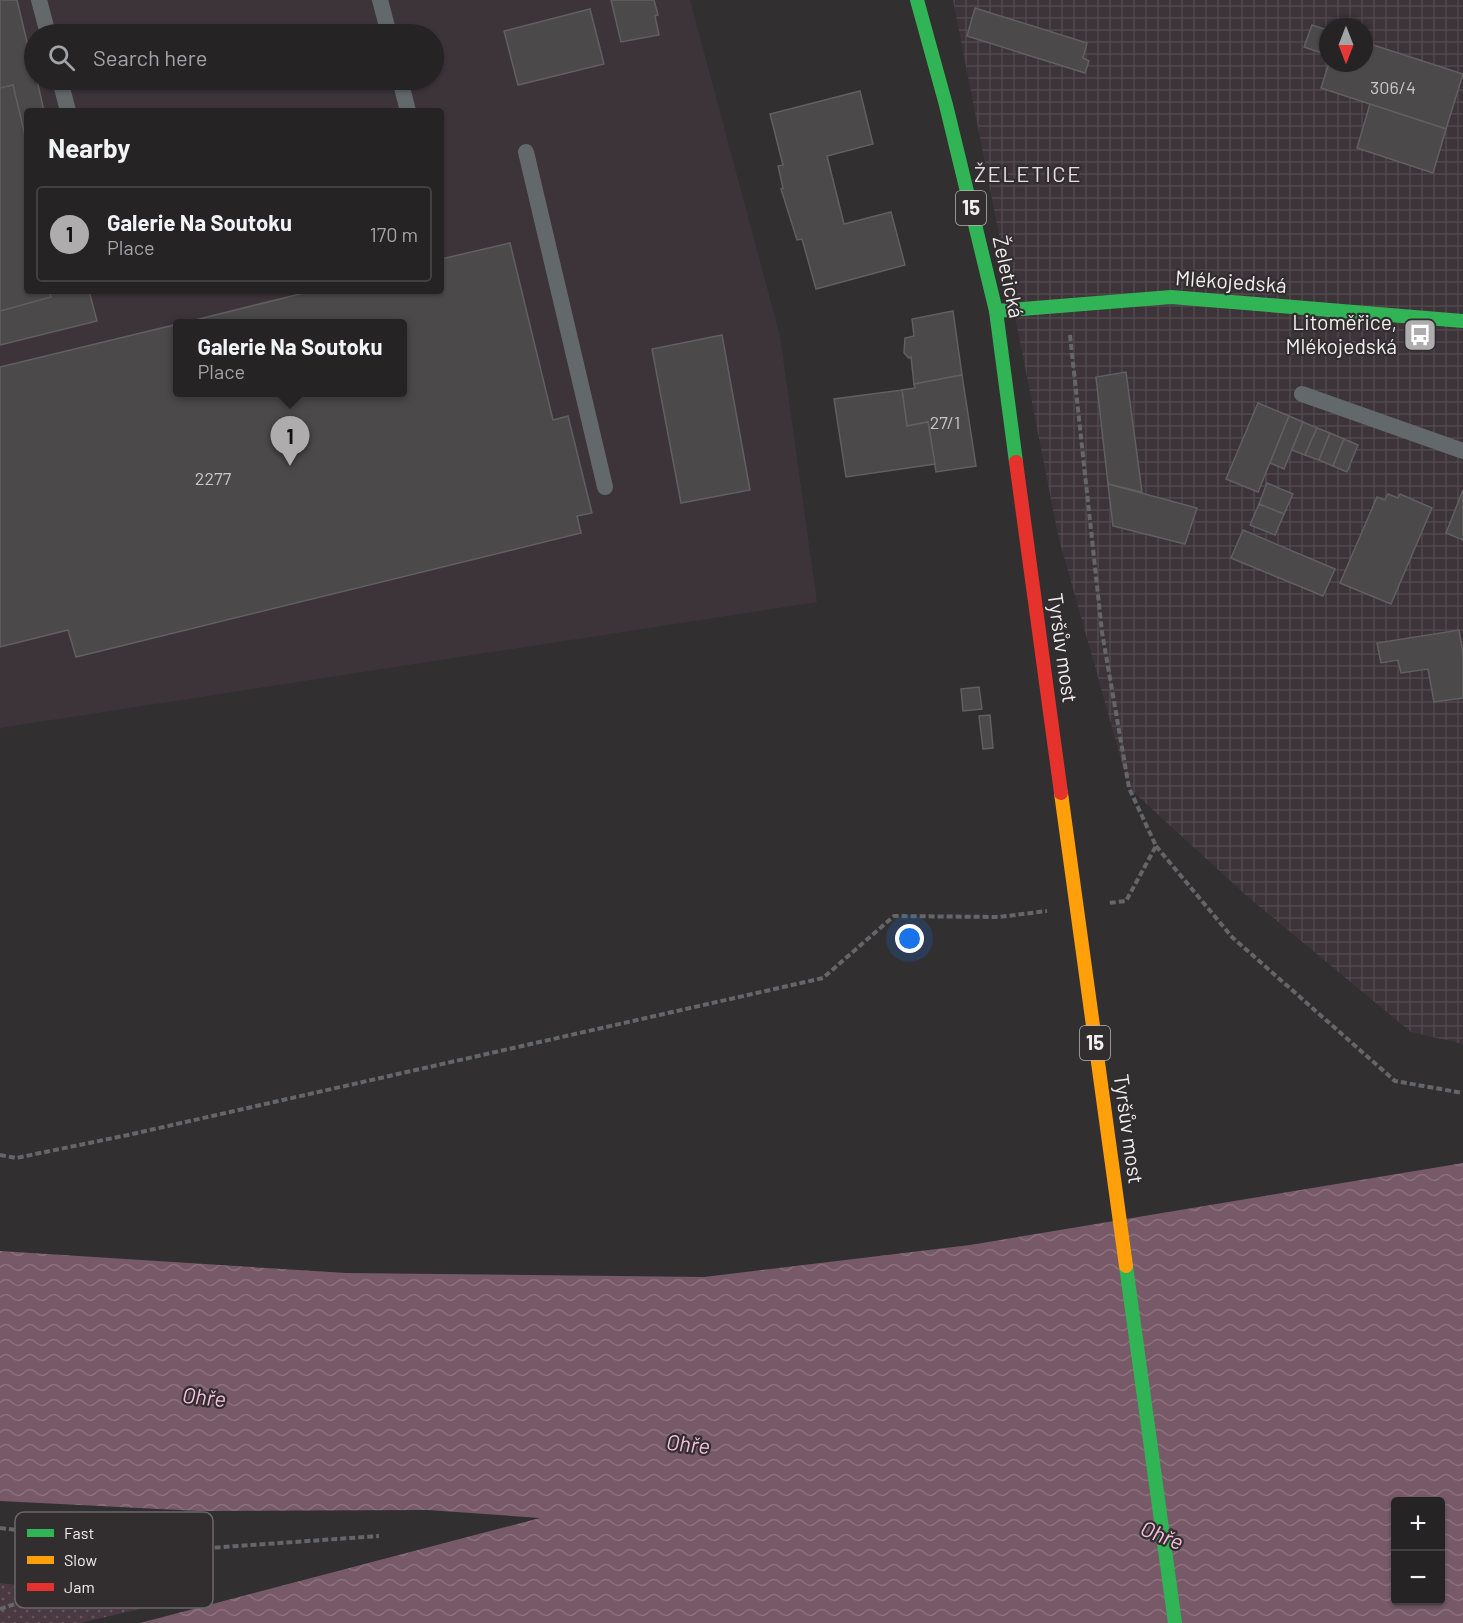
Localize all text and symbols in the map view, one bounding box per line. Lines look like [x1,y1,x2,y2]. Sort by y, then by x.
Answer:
north arrow [1319,18,1373,72]
search box [24,24,444,90]
icon: search [45,41,78,74]
text: Search here [93,44,207,70]
house number: 306/4 [1370,76,1416,98]
text: Nearby [48,132,130,163]
district label: ŽELETICE [974,160,1082,186]
road number: 15 [956,191,986,225]
text: Galerie Na Soutoku [107,209,292,235]
text: 1 [66,222,73,246]
text: 170 m [370,222,418,246]
street label: Želetická [989,233,1030,320]
text: Place [107,235,155,259]
street label: Mlékojedská [1175,264,1288,297]
place label: Litoměřice, Mlékojedská [1285,309,1397,358]
bus stop icon: Litoměřice, Mlékojedská [1402,317,1438,353]
popup [173,319,407,397]
text: Galerie Na Soutoku [198,333,383,359]
text: Place [198,359,245,383]
house number: 27/1 [930,411,960,433]
pin: 1 [270,416,310,466]
house number: 2277 [195,467,232,489]
street label: Tyršův most [1043,591,1084,704]
your location [895,924,924,953]
road number: 15 [1080,1026,1110,1060]
street label: Tyršův most [1109,1072,1150,1185]
water label: Ohře [181,1381,227,1411]
water label: Ohře [665,1428,711,1458]
map controls [1391,1497,1445,1605]
button: + [1391,1497,1445,1551]
legend [15,1512,213,1608]
water label: Ohře [1137,1514,1188,1554]
text: Fast [64,1523,94,1542]
text: Slow [64,1550,97,1569]
button: − [1391,1551,1445,1605]
text: Jam [64,1577,95,1596]

